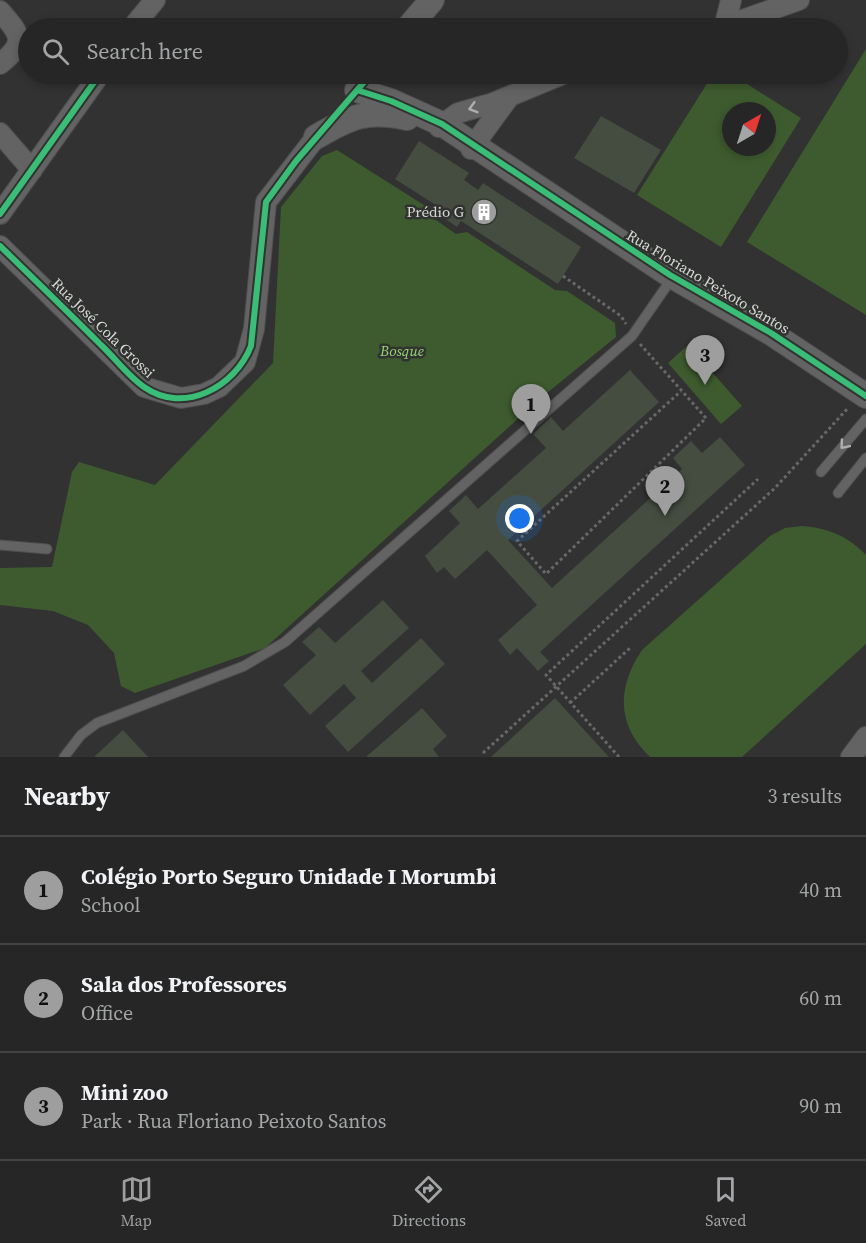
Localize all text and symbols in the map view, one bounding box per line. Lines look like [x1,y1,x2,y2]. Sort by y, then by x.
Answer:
search box [18,18,848,84]
icon: search [39,35,72,68]
text: Search here [87,36,203,66]
one-way arrow [468,101,479,113]
north arrow [722,102,776,156]
building icon: Prédio G [469,197,499,227]
place label: Prédio G [407,201,464,222]
street label: Rua Floriano Peixoto Santos [623,224,794,339]
street label: Rua José Cola Grossi [47,273,159,382]
pin: 3 [686,336,724,385]
park label: Bosque [379,340,424,361]
pin: 1 [512,384,550,434]
one-way arrow [840,438,851,449]
pin: 2 [646,466,684,516]
your location [505,504,534,533]
text: Nearby [24,778,110,814]
text: 3 results [767,782,842,810]
text: Colégio Porto Seguro Unidade I Morumbi [81,861,496,891]
text: 1 [38,876,49,904]
text: 40 m [799,876,842,904]
text: School [81,891,141,919]
text: Sala dos Professores [81,969,287,999]
text: 2 [38,984,49,1012]
text: 60 m [799,984,842,1012]
text: Office [81,999,133,1027]
text: Mini zoo [81,1077,168,1107]
text: 3 [38,1092,49,1120]
text: 90 m [799,1092,842,1120]
text: Park · Rua Floriano Peixoto Santos [81,1107,387,1135]
tab: Map [120,1173,153,1231]
tab: Directions [392,1173,466,1231]
tab: Saved [705,1173,746,1231]

